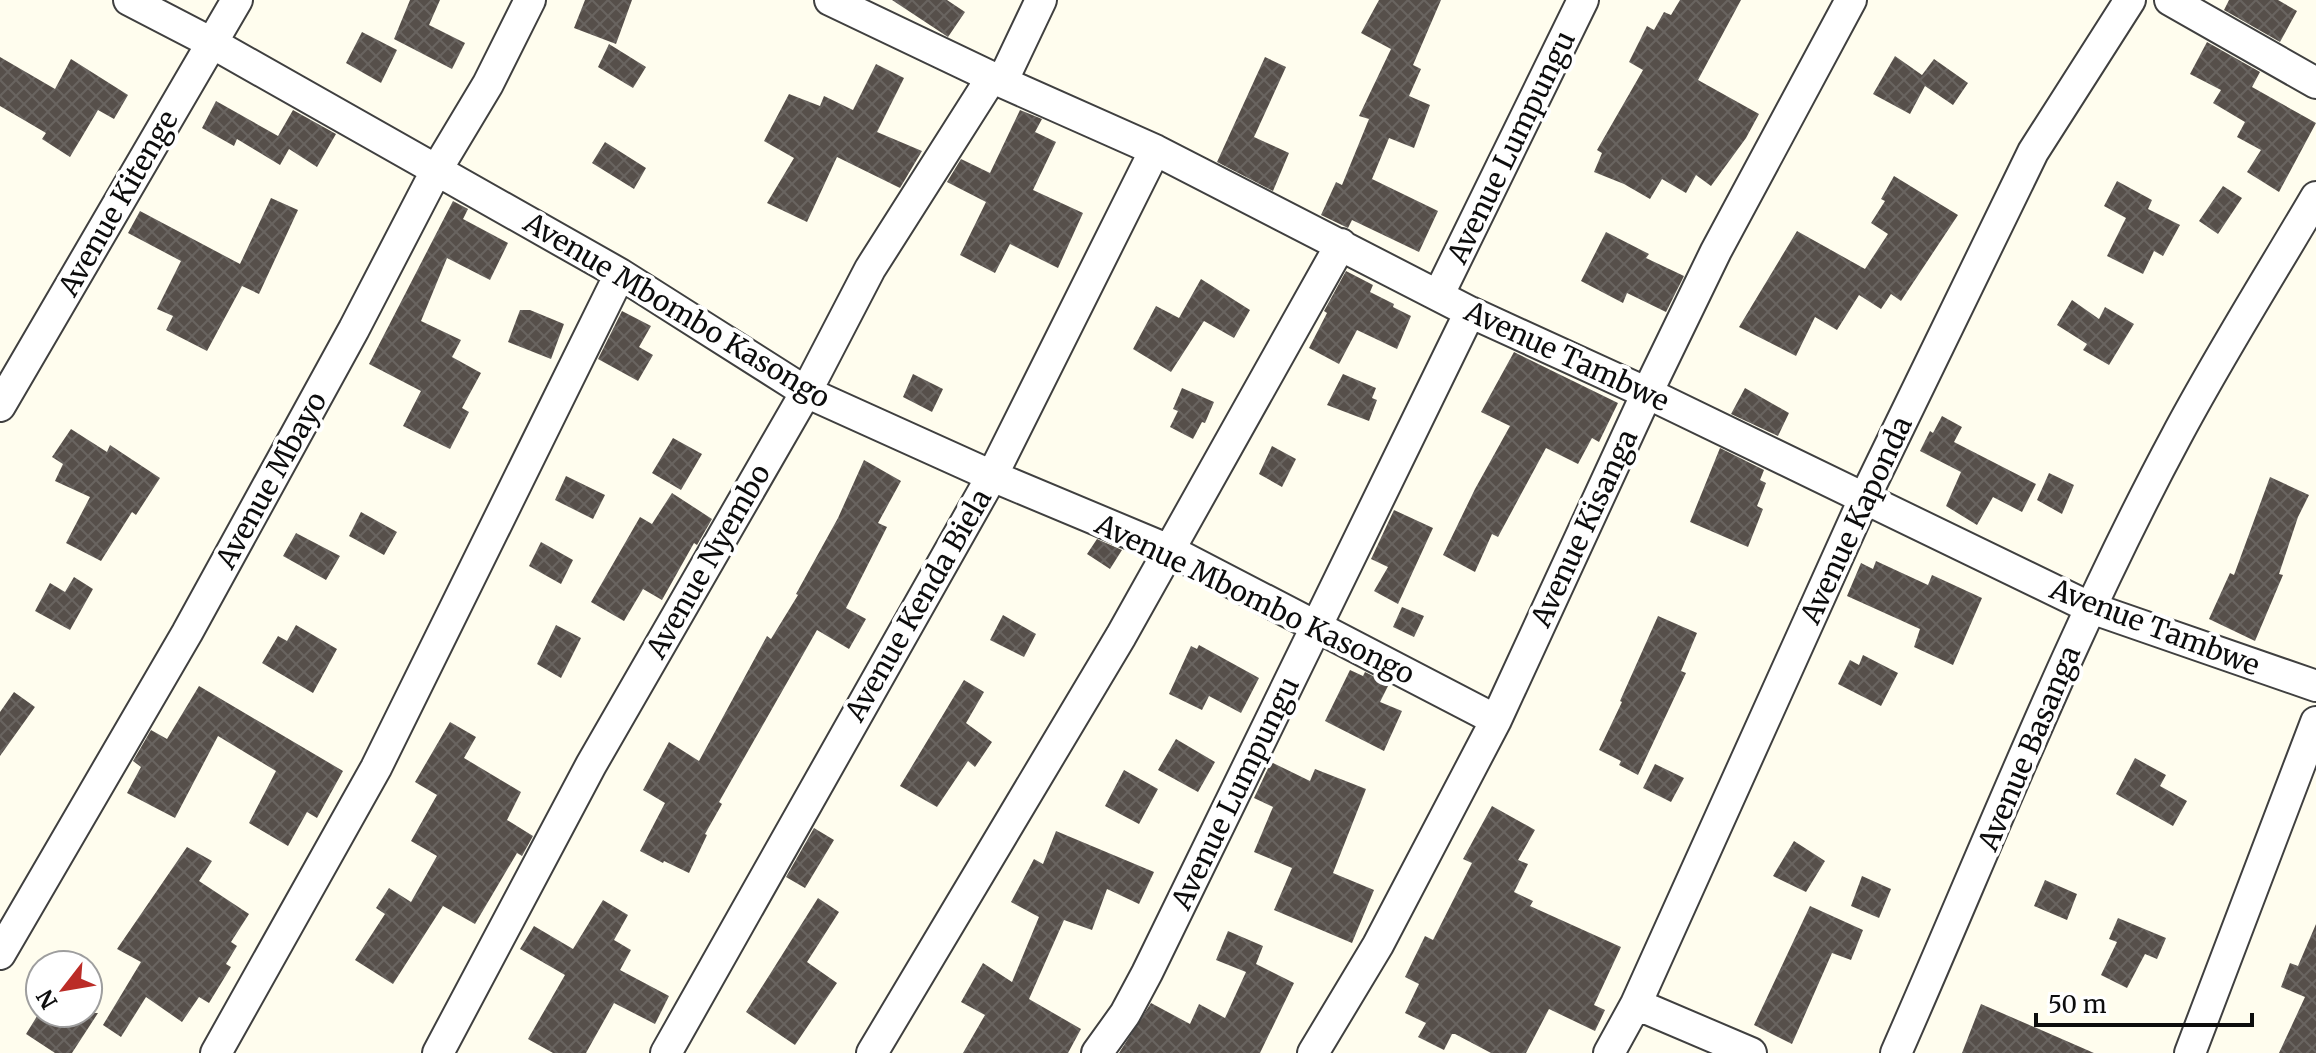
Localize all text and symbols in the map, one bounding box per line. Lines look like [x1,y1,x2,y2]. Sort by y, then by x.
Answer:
street label: Avenue Lumpungu [1439,25,1583,270]
street label: Avenue Kitenge [50,104,186,303]
street label: Avenue Mbombo Kasongo [517,204,837,416]
street label: Avenue Tambwe [1458,292,1675,419]
street label: Avenue Mbayo [207,385,334,576]
street label: Avenue Kaponda [1792,411,1920,630]
street label: Avenue Kisanga [1522,424,1645,633]
street label: Avenue Nyembo [637,458,778,665]
street label: Avenue Kenda Biela [836,482,999,728]
street label: Avenue Mbombo Kasongo [1089,505,1421,692]
street label: Avenue Tambwe [2044,570,2265,683]
street label: Avenue Basanga [1969,640,2088,857]
street label: Avenue Lumpungu [1163,671,1307,916]
north arrow [24,949,104,1029]
scale bar [2036,977,2252,1027]
text: N [30,984,63,1014]
text: 50 m [2048,989,2107,1020]

